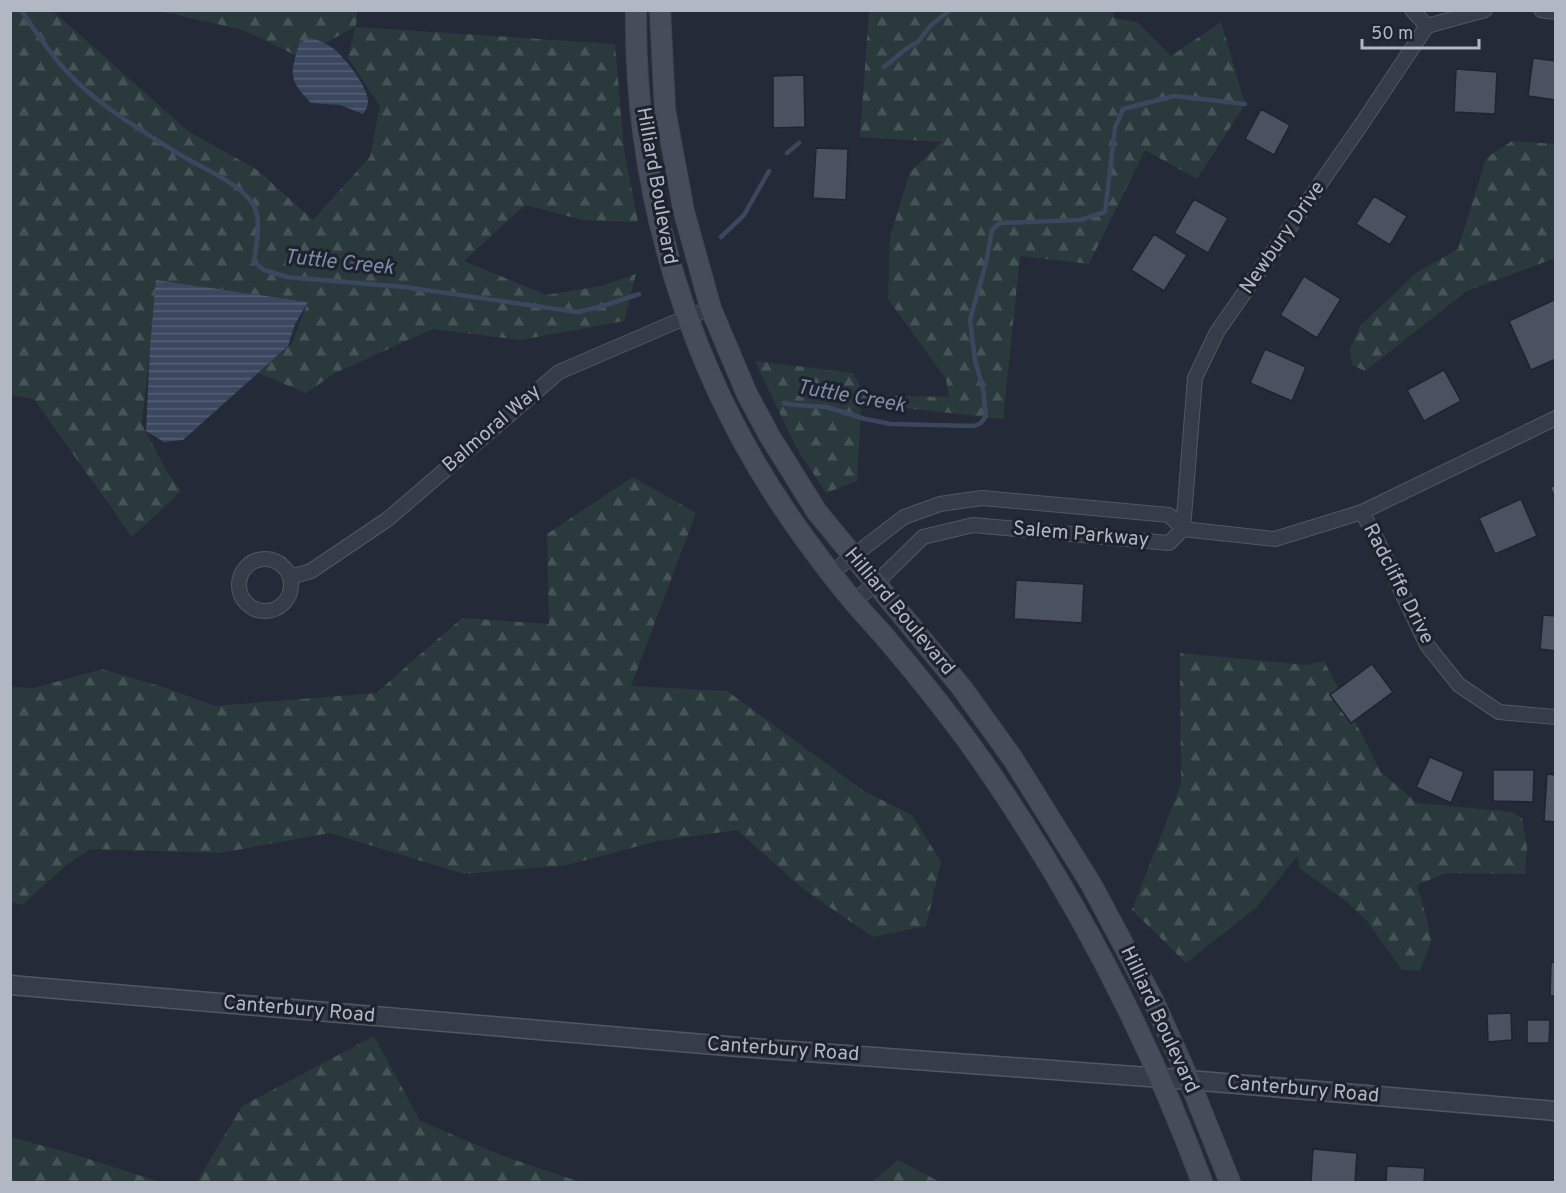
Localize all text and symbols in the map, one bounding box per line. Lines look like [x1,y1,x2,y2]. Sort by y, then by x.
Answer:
scale bar [1362,12,1479,50]
text: 50 m [1371,23,1413,46]
street label: Hilliard Boulevard [629,105,683,267]
street label: Newbury Drive [1234,176,1332,300]
water label: Tuttle Creek [283,244,395,282]
water label: Tuttle Creek [795,374,908,420]
street label: Balmoral Way [437,379,547,479]
street label: Salem Parkway [1012,516,1150,554]
street label: Radcliffe Drive [1356,519,1440,649]
street label: Hilliard Boulevard [838,543,960,681]
street label: Hilliard Boulevard [1114,942,1204,1098]
street label: Canterbury Road [222,990,376,1030]
street label: Canterbury Road [706,1032,860,1068]
street label: Canterbury Road [1226,1070,1380,1110]

